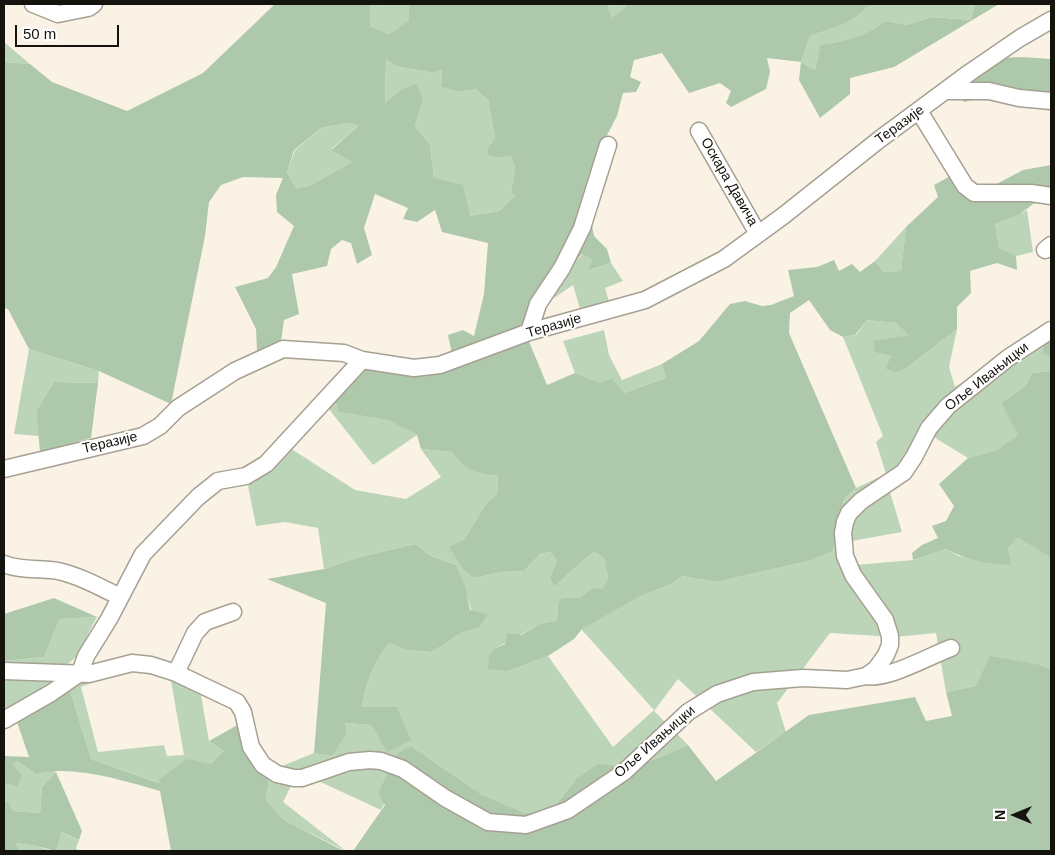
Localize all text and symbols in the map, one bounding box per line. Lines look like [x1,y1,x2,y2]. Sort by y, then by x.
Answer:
scale bar [18,15,121,47]
text: 50 m [23,25,56,42]
street label: Теразије [872,102,928,148]
street label: Оскара Давича [697,135,761,229]
street label: Теразије [525,310,583,342]
street label: Оље Ивањицки [942,339,1032,415]
street label: Теразије [81,429,139,457]
street label: Оље Ивањицки [611,702,699,782]
north arrow [990,790,1040,840]
text: N [992,810,1008,820]

